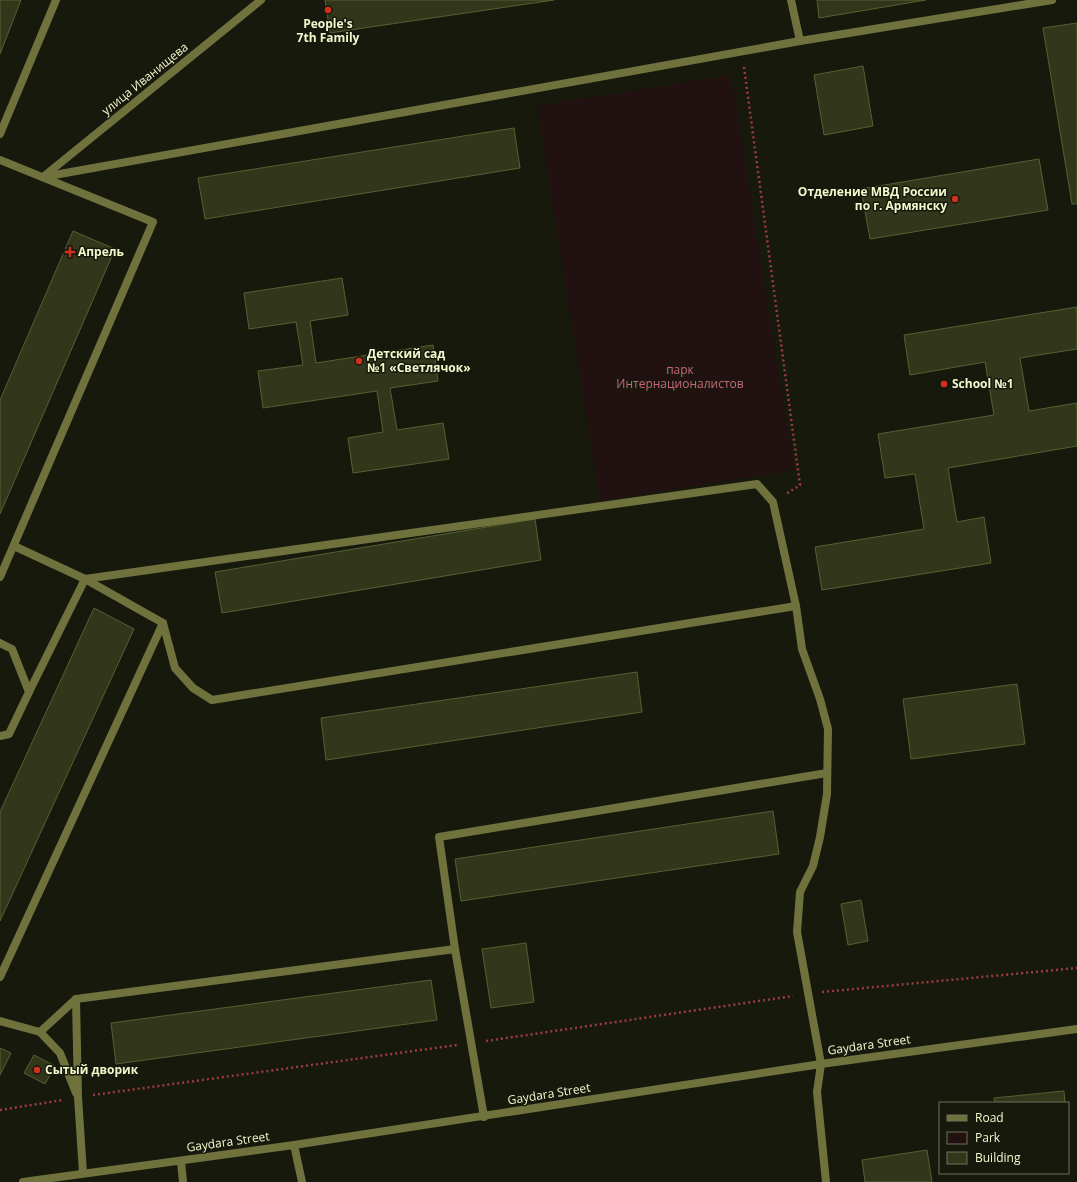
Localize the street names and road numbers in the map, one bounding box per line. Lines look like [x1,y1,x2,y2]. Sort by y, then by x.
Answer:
street label: улица Иванищева [98,38,192,119]
street label: Gaydara Street [826,1030,912,1059]
street label: Gaydara Street [506,1079,592,1108]
street label: Gaydara Street [185,1127,271,1156]

